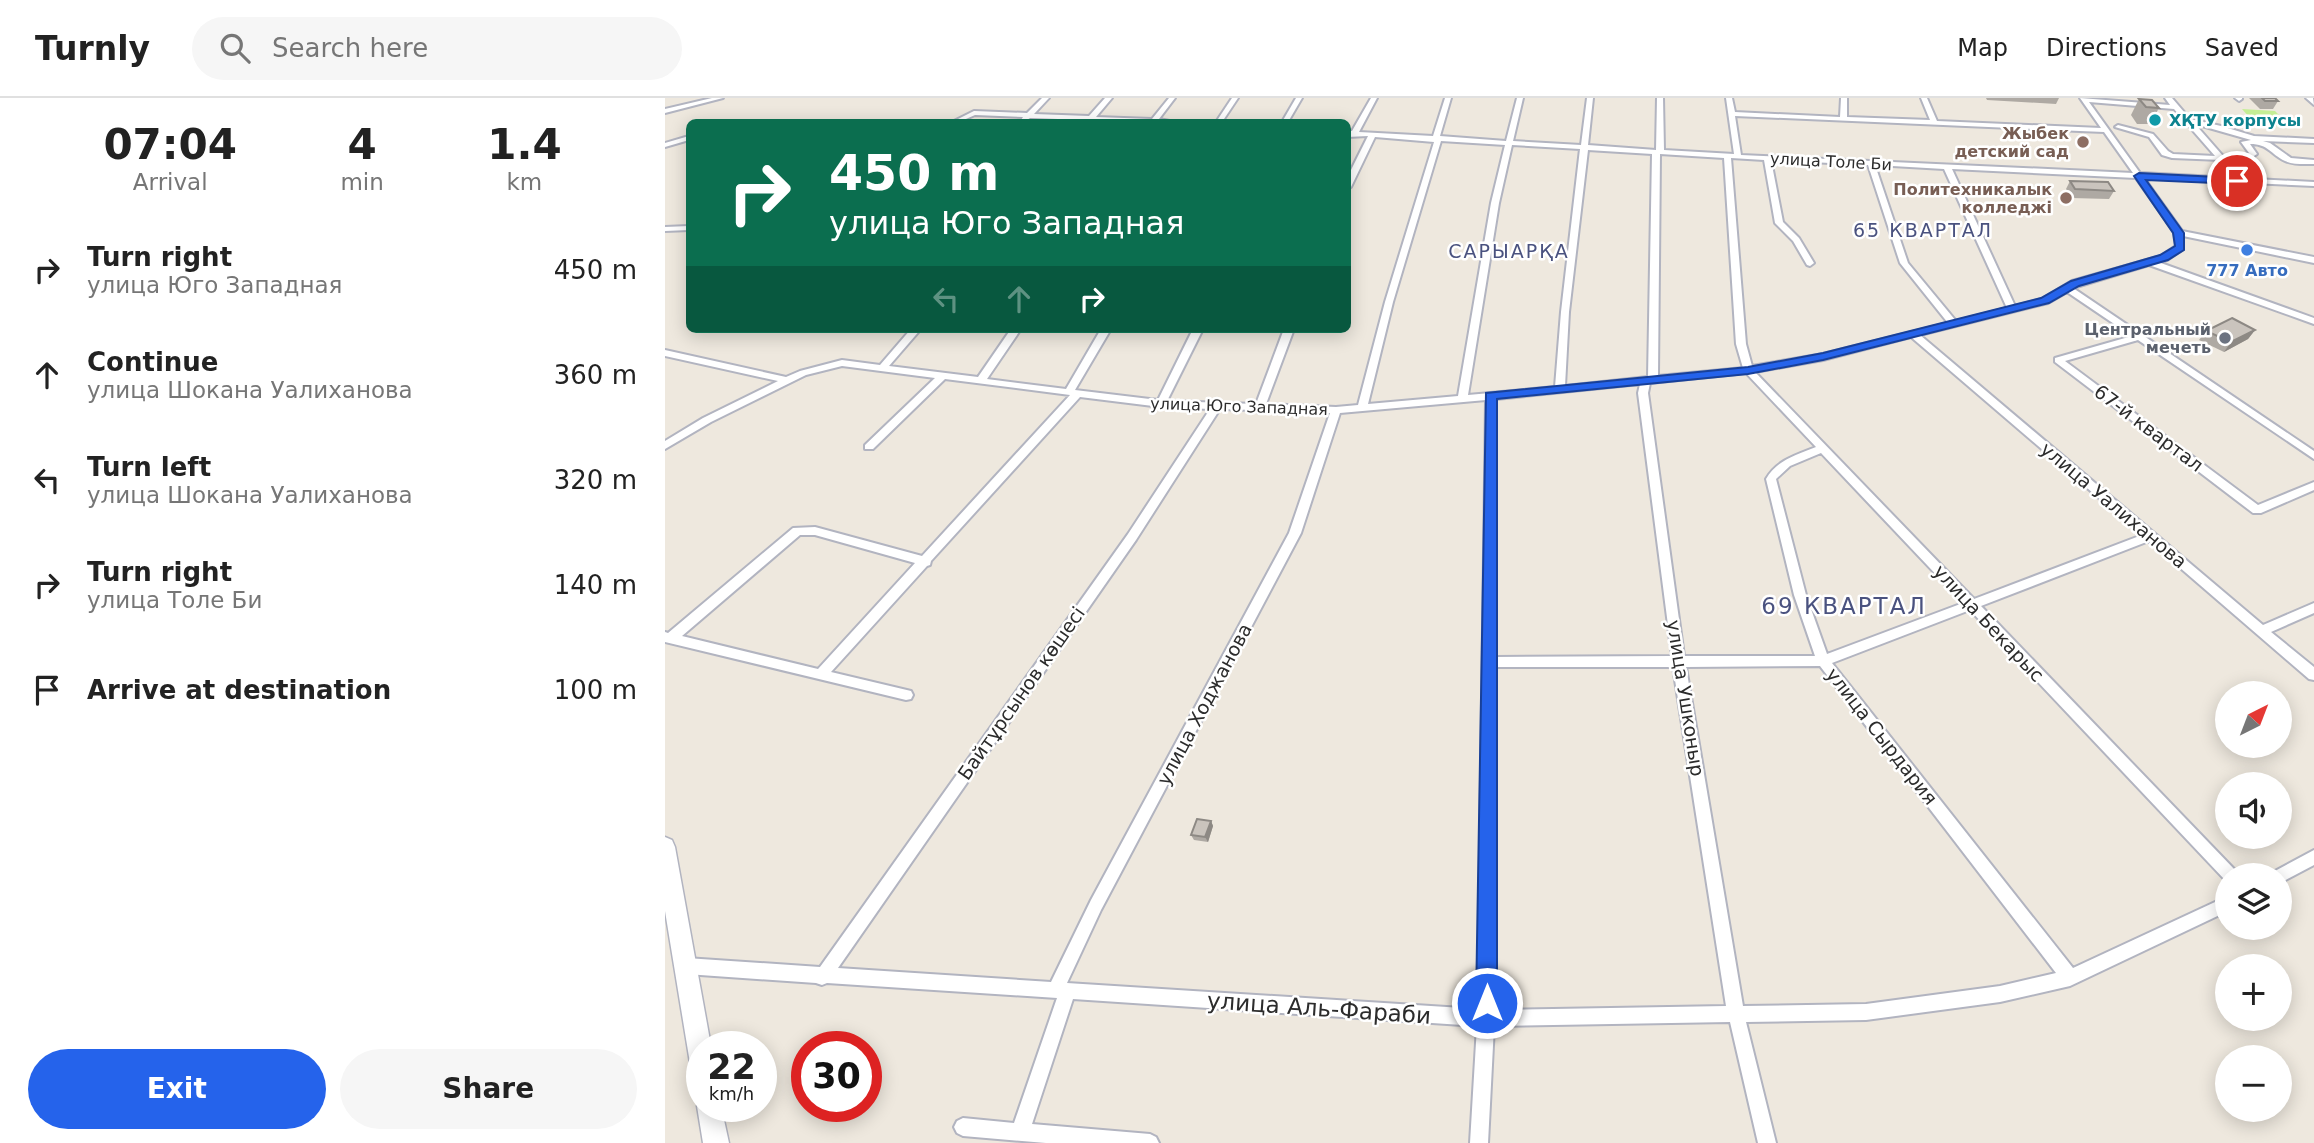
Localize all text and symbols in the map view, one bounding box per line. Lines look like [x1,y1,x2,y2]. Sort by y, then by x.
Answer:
search box [192,17,682,80]
text: Turnly [35,29,150,68]
icon: search [216,29,254,67]
text: Search here [272,33,428,63]
text: Map [1957,34,2008,62]
text: Directions [2046,34,2167,62]
text: Saved [2205,34,2279,62]
place label: ХҚТУ корпусы [2169,111,2301,130]
marker: ХҚТУ корпусы [2147,112,2163,128]
text: 07:04 [103,120,237,169]
text: 4 [348,120,377,169]
text: 1.4 [487,120,562,169]
place label: Жыбек детский сад [1954,124,2069,161]
marker: Жыбек детский сад [2075,134,2091,150]
text: 450 m [829,145,999,202]
icon: right [714,147,805,238]
street label: улица Толе Би [1770,149,1892,174]
pin [2207,151,2267,211]
icon: arrive [2218,162,2256,200]
text: Arrival [133,169,208,195]
text: min [340,169,384,195]
text: km [507,169,542,195]
place label: Политехникалык колледжі [1893,180,2052,217]
marker: Политехникалык колледжі [2058,190,2074,206]
text: улица Юго Западная [829,204,1184,242]
district label: 65 КВАРТАЛ [1853,219,1993,241]
district label: САРЫАРҚА [1448,240,1570,262]
text: Turn right [87,242,232,272]
marker: 777 Авто [2239,242,2255,258]
icon: right [28,251,66,289]
text: 450 m [554,255,637,285]
place label: 777 Авто [2206,261,2288,280]
text: улица Юго Западная [87,272,342,298]
icon: left [927,280,965,318]
icon: ahead [1000,280,1038,318]
icon: right [1073,280,1111,318]
place label: Центральный мечеть [2084,320,2211,357]
marker: Центральный мечеть [2217,330,2233,346]
text: Continue [87,347,218,377]
icon: ahead [28,356,66,394]
text: 360 m [554,360,637,390]
text: улица Шокана Уалиханова [87,377,413,403]
street label: 67-й квартал [2090,380,2208,476]
street label: улица Юго Западная [1150,394,1328,419]
street label: улица Уалиханова [2037,437,2191,573]
text: Turn left [87,452,211,482]
icon: left [28,461,66,499]
text: 320 m [554,465,637,495]
text: улица Шокана Уалиханова [87,482,413,508]
text: Turn right [87,557,232,587]
street label: улица Бекарыс [1929,560,2049,686]
icon: right [28,566,66,604]
text: 140 m [554,570,637,600]
text: улица Толе Би [87,587,262,613]
district label: 69 КВАРТАЛ [1761,593,1927,619]
street label: Байтұрсынов көшесі [953,602,1089,784]
street label: улица Ушконыр [1663,618,1709,778]
street label: улица Ходжанова [1152,619,1256,789]
street label: улица Сырдария [1822,663,1942,809]
icon: arrive [28,671,66,709]
text: Arrive at destination [87,675,391,705]
text: 100 m [554,675,637,705]
north arrow [2215,681,2293,758]
map controls [2215,681,2292,1122]
button: sound [2215,772,2292,849]
button: layers [2215,863,2292,940]
button: + [2215,954,2292,1031]
position arrow [1450,966,1524,1040]
street label: улица Аль-Фараби [1206,987,1432,1029]
speed limit sign: 30 [791,1031,882,1122]
button: − [2215,1045,2292,1122]
text: 22 [707,1047,756,1087]
button: Exit [28,1049,326,1129]
button: Share [340,1049,637,1129]
text: km/h [709,1083,754,1104]

